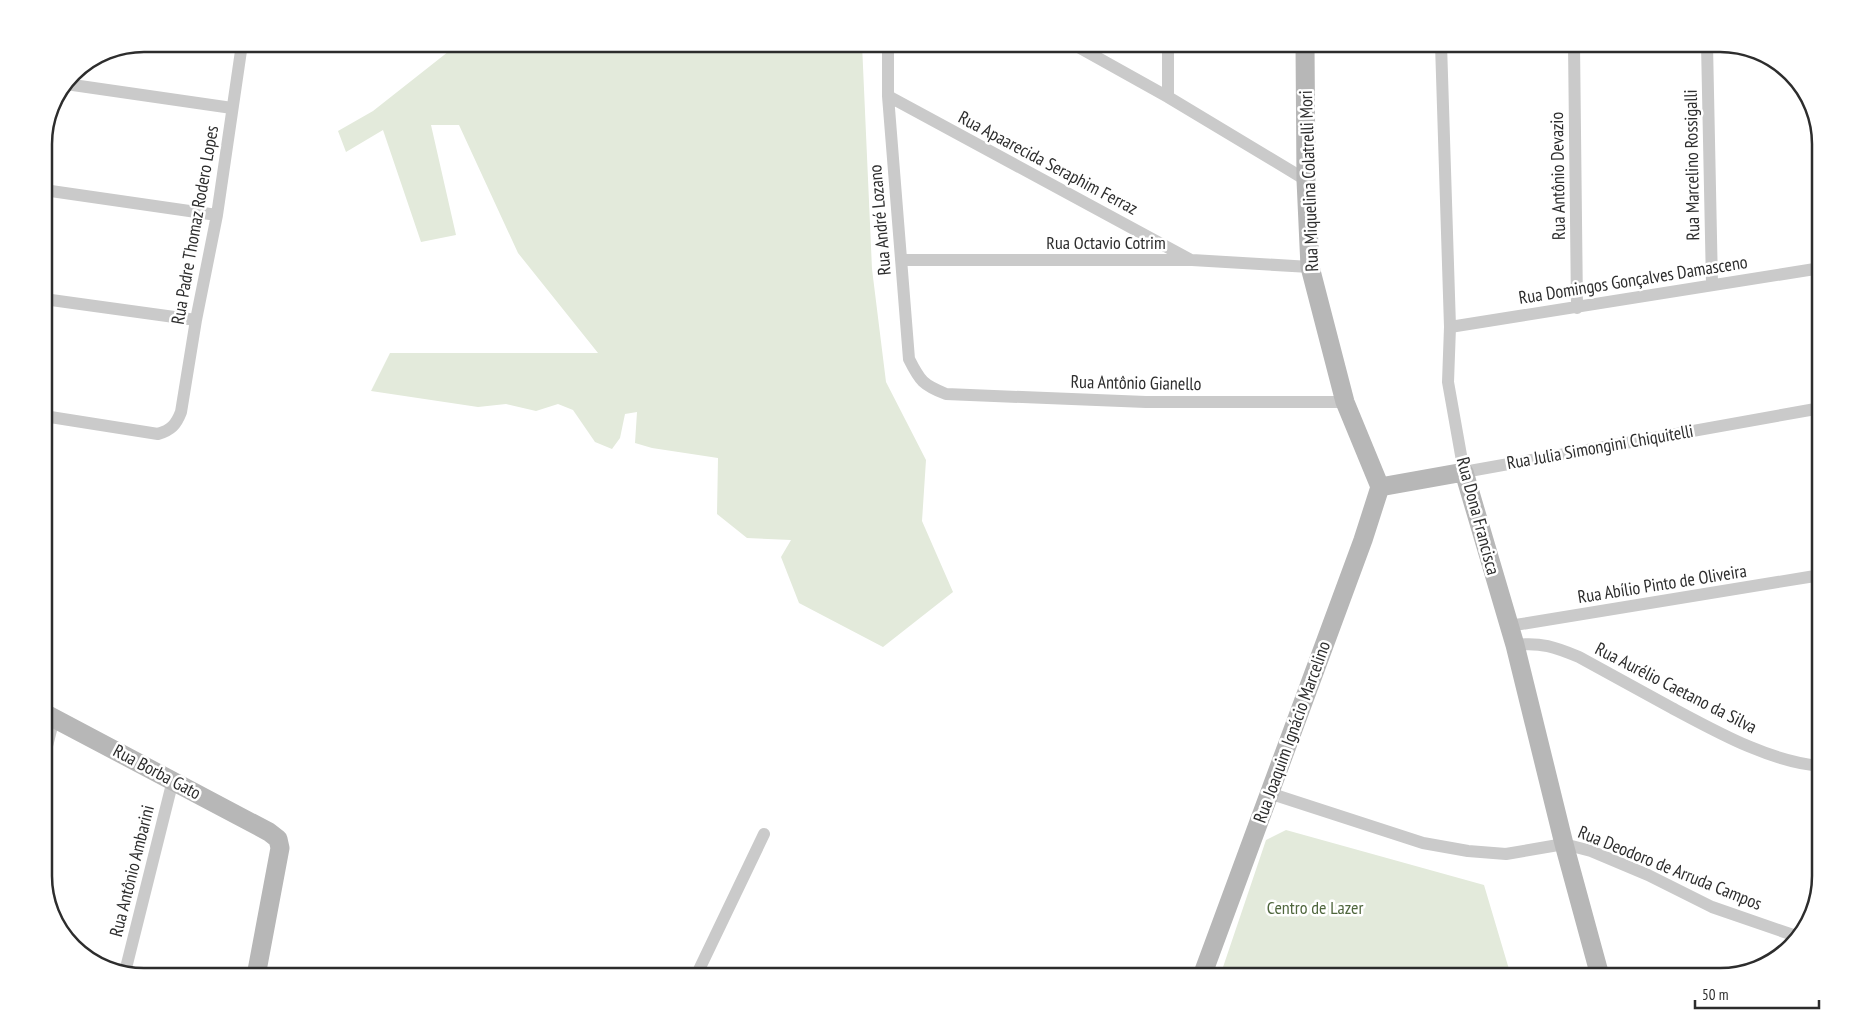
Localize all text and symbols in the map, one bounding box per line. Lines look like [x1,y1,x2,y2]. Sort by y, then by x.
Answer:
street label: Rua Marcelino Rossigalli [1679,89,1704,241]
street label: Rua Miquelina Colatrelli Mori [1294,90,1323,272]
street label: Rua Apaarecida Seraphim Ferraz [955,105,1142,220]
street label: Rua Antônio Devazio [1545,111,1570,240]
street label: Rua Padre Thomaz Rodero Lopes [166,124,223,326]
street label: Rua André Lozano [863,164,896,276]
street label: Rua Octavio Cotrim [1046,231,1166,254]
street label: Rua Domingos Gonçalves Damasceno [1517,250,1749,309]
street label: Rua Antônio Gianello [1070,370,1202,395]
street label: Rua Julia Simongini Chiquitelli [1505,419,1695,474]
street label: Rua Dona Francisca [1452,454,1505,577]
street label: Rua Abílio Pinto de Oliveira [1576,559,1748,608]
street label: Rua Aurélio Caetano da Silva [1592,637,1761,738]
street label: Rua Joaquim Ignácio Marcelino [1248,638,1335,826]
street label: Rua Borba Gato [109,739,205,804]
street label: Rua Antônio Ambarini [104,803,159,939]
street label: Rua Deodoro de Arruda Campos [1575,820,1765,915]
park label: Centro de Lazer [1267,896,1363,919]
scale bar [1695,978,1819,1010]
text: 50 m [1702,985,1728,1004]

